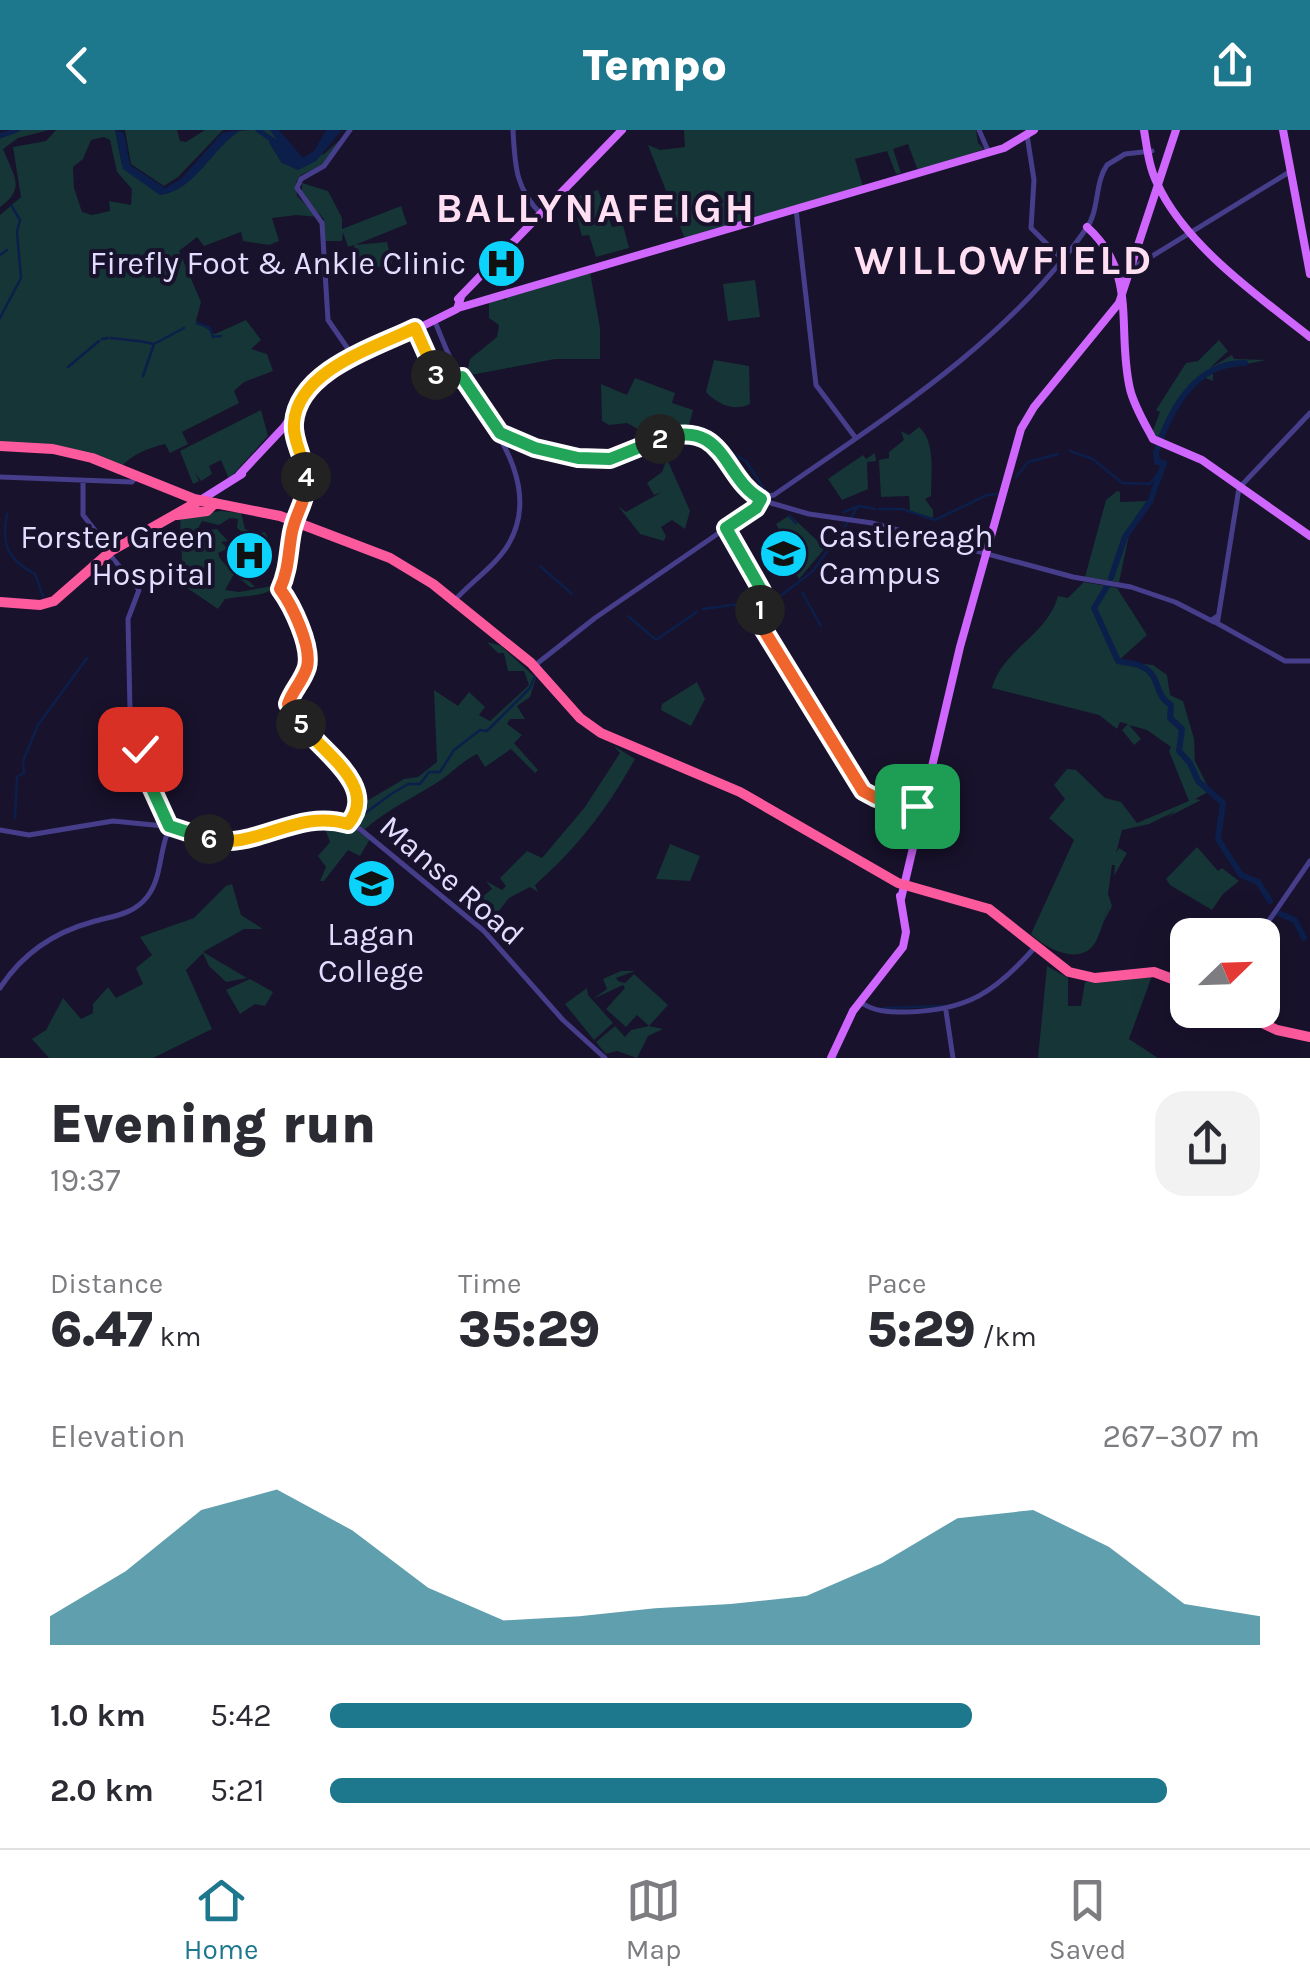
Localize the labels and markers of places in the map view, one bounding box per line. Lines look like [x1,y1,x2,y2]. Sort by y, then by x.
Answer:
hospital icon: Firefly Foot & Ankle Clinic [475,237,527,289]
place label: Firefly Foot & Ankle Clinic [90,245,466,282]
pin: 3 [411,350,461,400]
pin: 2 [635,414,685,464]
pin: 4 [281,452,331,502]
place label: Castlereagh Campus [819,518,993,592]
place label: Forster Green Hospital [20,519,214,593]
school or university icon: Castlereagh Campus [758,528,810,580]
hospital icon: Forster Green Hospital [223,529,275,581]
pin: 1 [735,585,785,635]
pin: 5 [276,699,326,749]
pin [98,707,183,792]
pin [875,764,960,849]
pin: 6 [184,814,234,864]
school or university icon: Lagan College [345,858,397,910]
place label: Lagan College [318,916,424,990]

